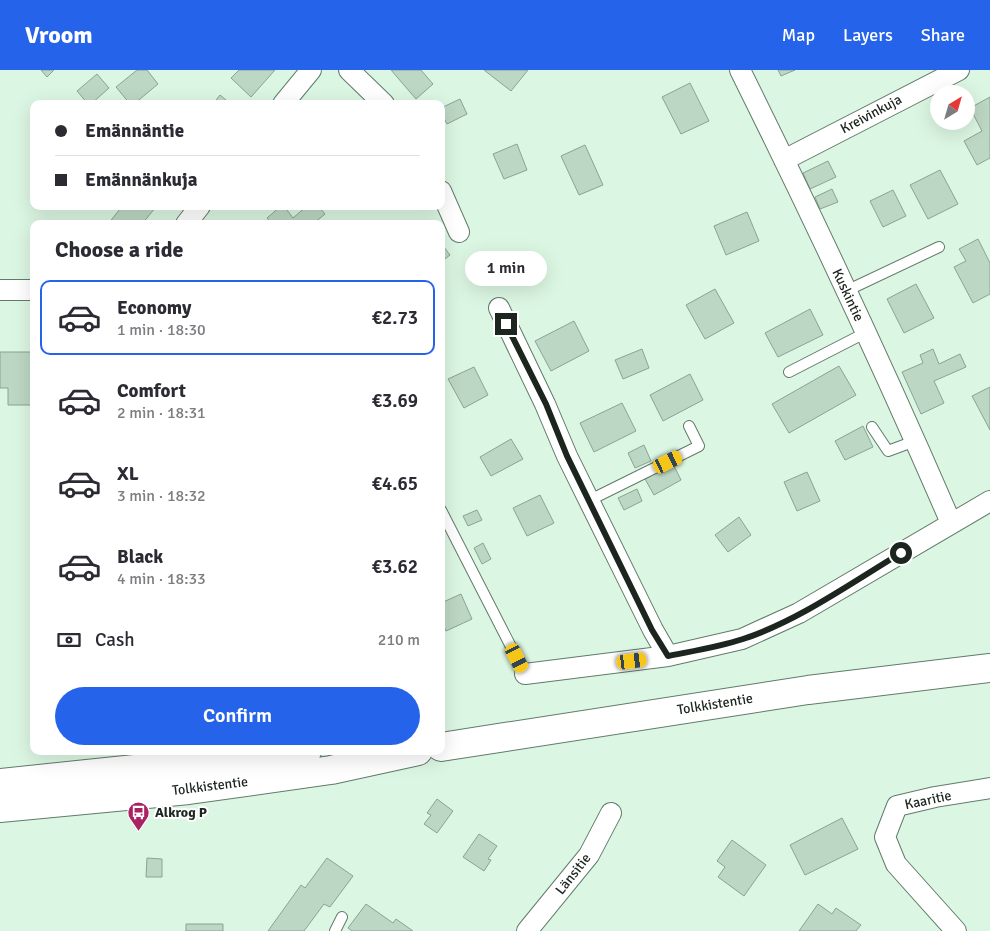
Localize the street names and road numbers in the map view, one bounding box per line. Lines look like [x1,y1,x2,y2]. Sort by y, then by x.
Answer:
street label: Kreivinkuja [837,91,905,137]
street label: Kuskintie [828,266,868,324]
street label: Tolkkistentie [676,690,754,718]
street label: Tolkkistentie [171,773,249,799]
street label: Kaaritie [903,787,953,813]
street label: Länsitie [552,850,594,898]

